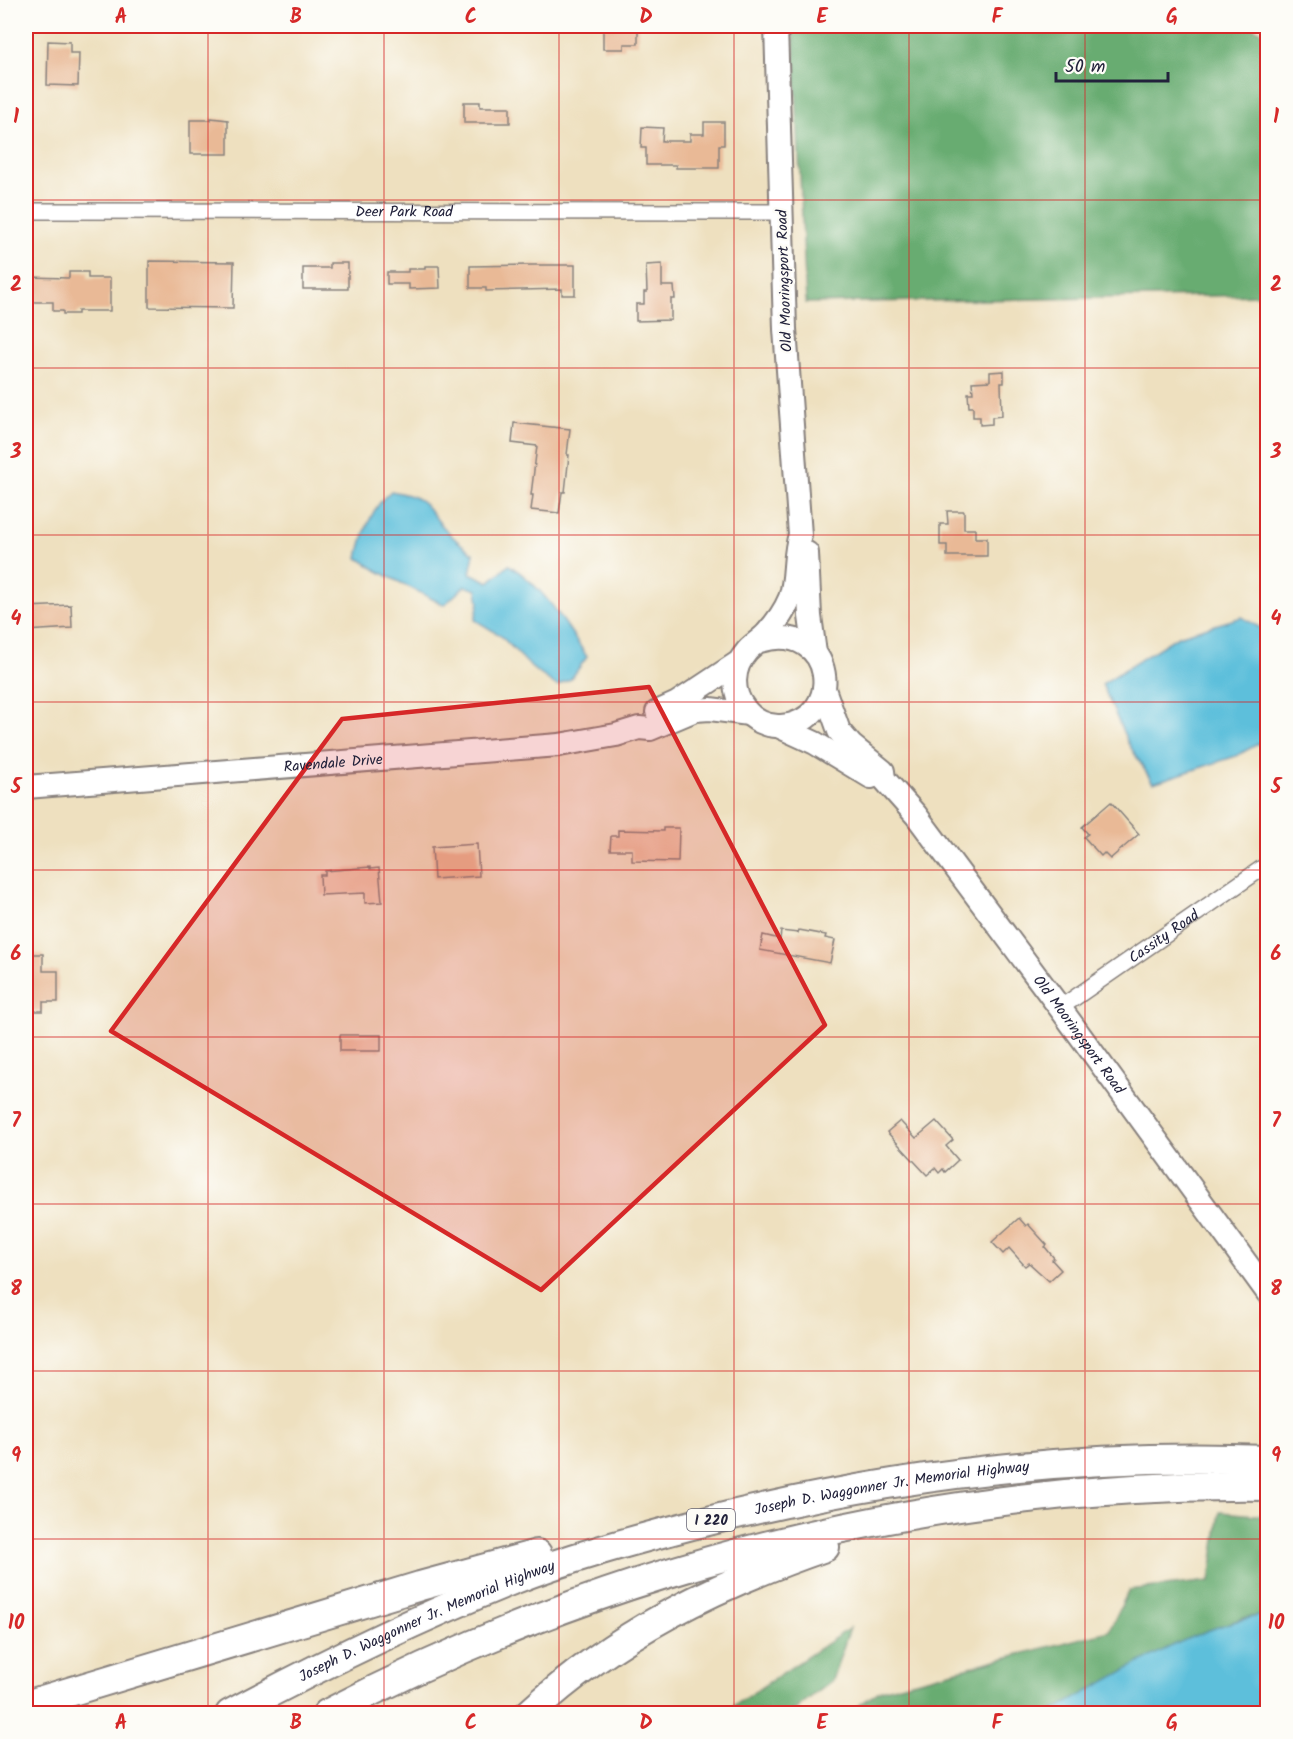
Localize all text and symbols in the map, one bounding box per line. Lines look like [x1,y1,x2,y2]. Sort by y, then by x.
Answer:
text: A [115,2,127,34]
text: B [290,2,302,34]
text: C [465,2,477,34]
text: D [639,2,653,34]
text: E [816,2,828,34]
text: F [992,2,1004,34]
text: G [1166,2,1178,34]
scale bar [1056,45,1168,83]
text: 50 m [1065,53,1105,82]
text: 1 [13,102,19,134]
text: 1 [1273,102,1279,134]
street label: Deer Park Road [355,200,453,225]
street label: Old Mooringsport Road [770,209,799,353]
text: 2 [10,270,22,302]
text: 2 [1270,270,1282,302]
text: 3 [10,437,22,469]
text: 3 [1270,437,1282,469]
text: 4 [11,604,22,636]
text: 4 [1271,604,1282,636]
street label: Ravendale Drive [283,748,384,780]
text: 5 [10,772,23,804]
text: 5 [1270,772,1283,804]
street label: Cassity Road [1124,904,1205,970]
text: 6 [11,939,22,971]
text: 6 [1271,939,1282,971]
street label: Old Mooringsport Road [1026,970,1131,1100]
text: 7 [11,1106,21,1138]
text: 7 [1271,1106,1281,1138]
text: 8 [10,1274,22,1306]
text: 8 [1270,1274,1282,1306]
text: 9 [11,1441,21,1473]
text: 9 [1271,1441,1281,1473]
street label: Joseph D. Waggonner Jr. Memorial Highway [752,1455,1031,1523]
road number: I 220 [687,1509,735,1531]
street label: Joseph D. Waggonner Jr. Memorial Highway [295,1554,559,1689]
text: 10 [8,1608,25,1640]
text: 10 [1268,1608,1285,1640]
text: A [115,1708,127,1739]
text: B [290,1708,302,1739]
text: C [465,1708,477,1739]
text: D [639,1708,653,1739]
text: E [816,1708,828,1739]
text: F [992,1708,1004,1739]
text: G [1166,1708,1178,1739]

